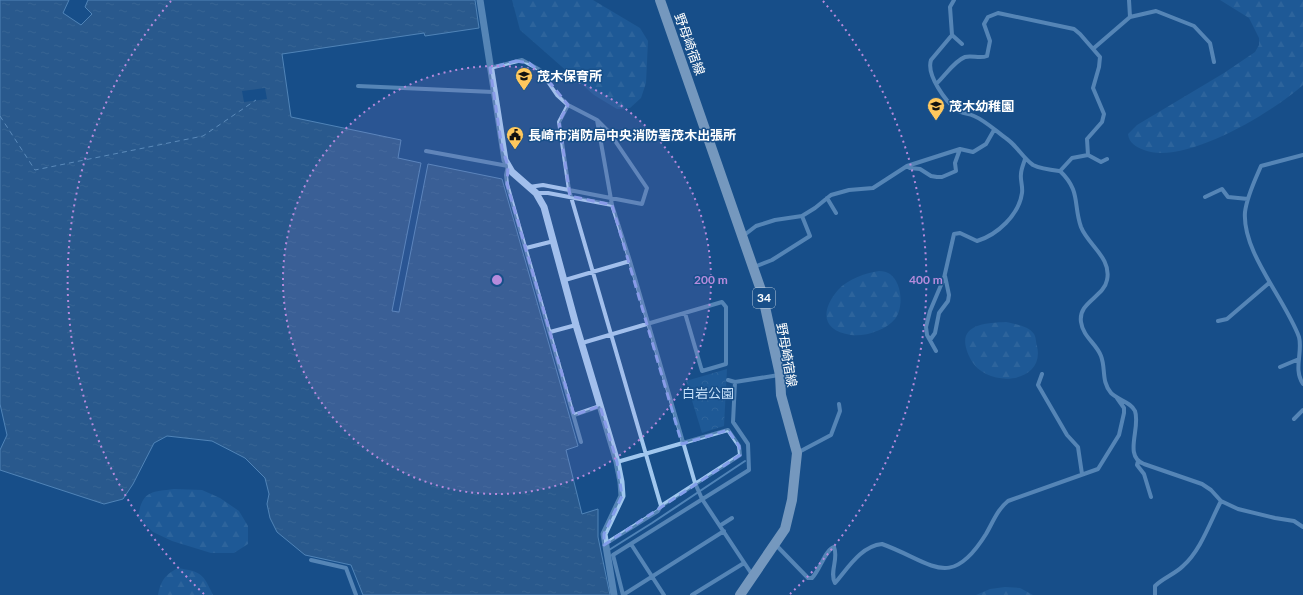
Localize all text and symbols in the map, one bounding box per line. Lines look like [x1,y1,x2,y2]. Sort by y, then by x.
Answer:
street label: 野母崎宿線 [671,11,709,77]
school or university icon: 茂木保育所 [514,66,534,91]
place label: 茂木保育所 [537,68,602,84]
school or university icon: 茂木幼稚園 [926,96,946,121]
place label: 茂木幼稚園 [949,98,1014,114]
public building icon: 長崎市消防局中央消防署茂木出張所 [505,125,525,150]
place label: 長崎市消防局中央消防署茂木出張所 [528,127,736,143]
text: 200 m [694,272,728,287]
text: 400 m [909,272,943,287]
centre of rings [490,273,504,287]
road number: 34 [753,288,775,308]
street label: 野母崎宿線 [773,322,801,388]
park label: 白岩公園 [682,385,734,401]

